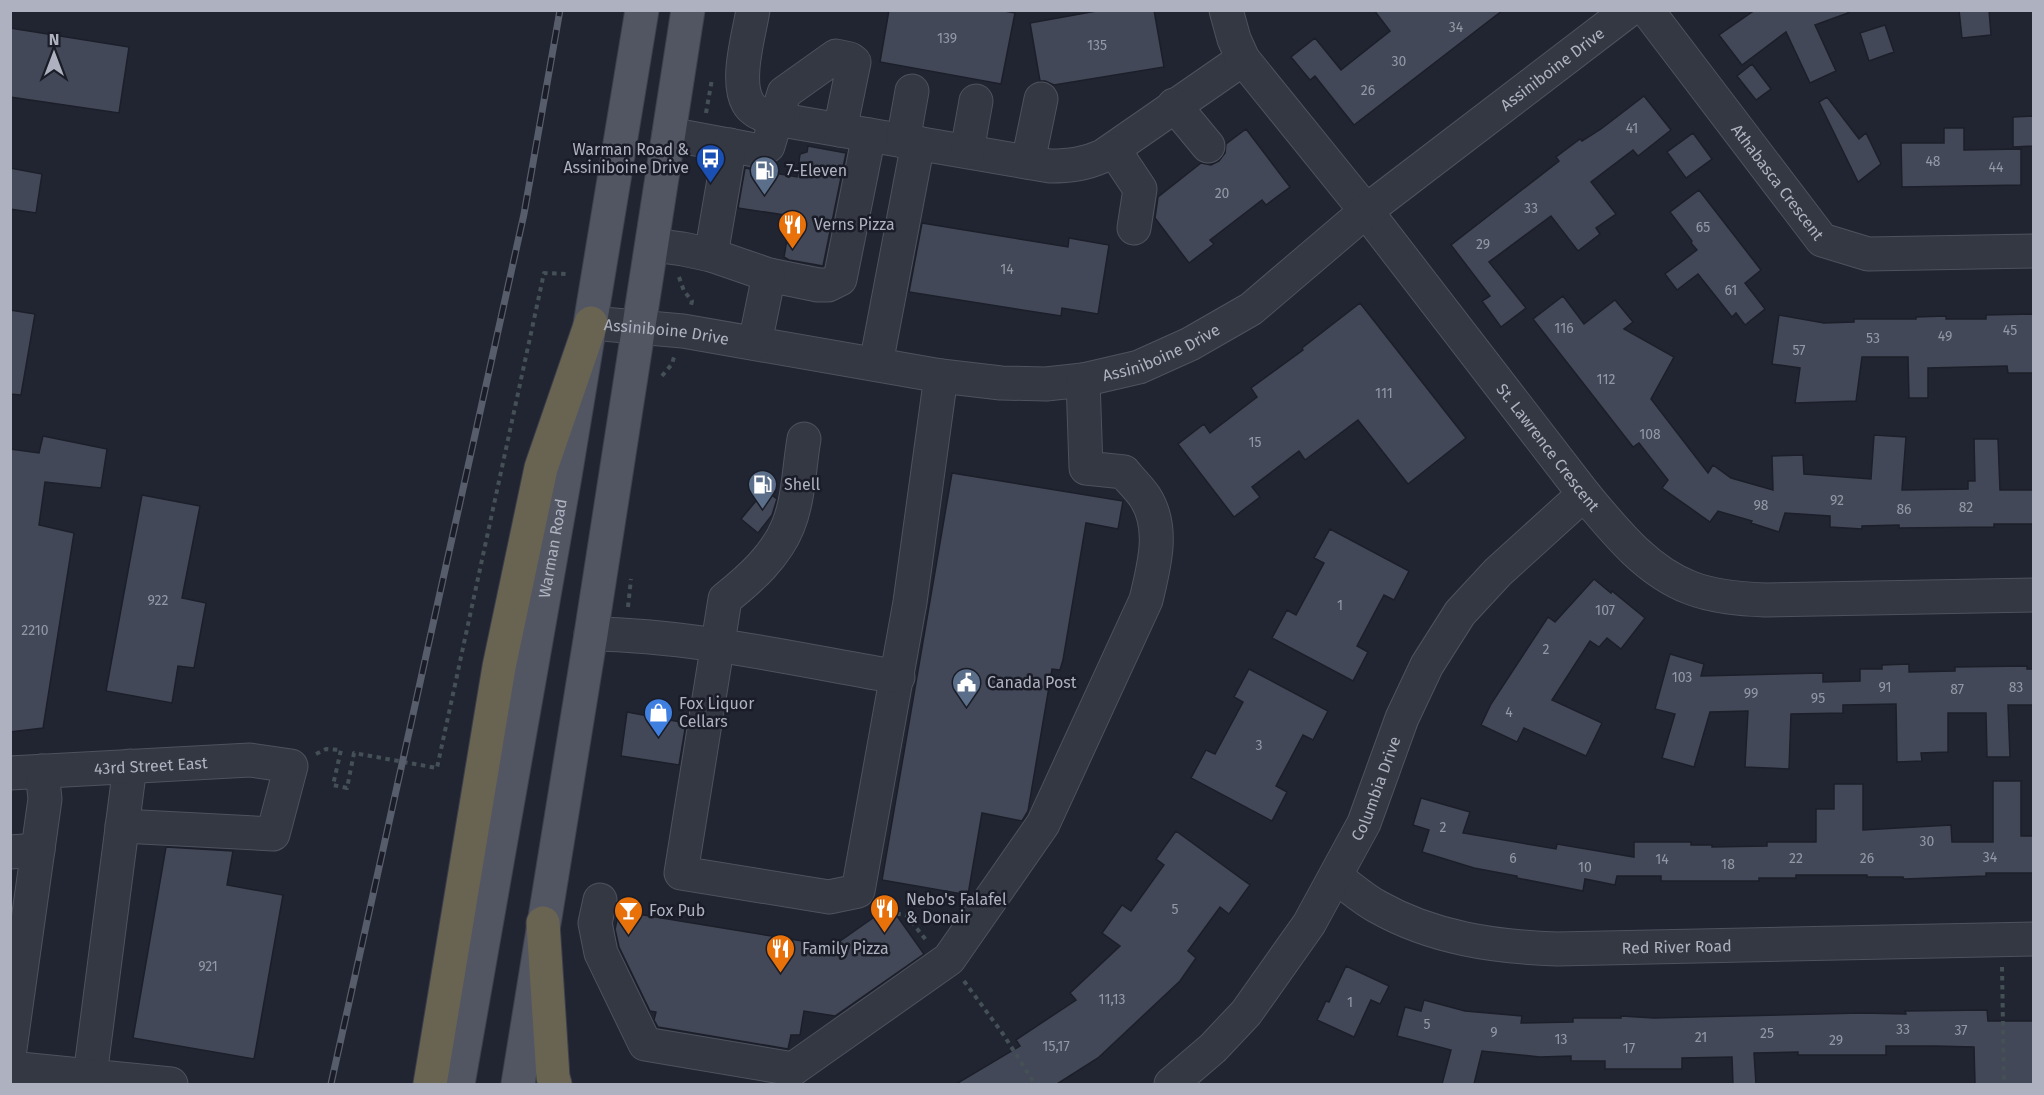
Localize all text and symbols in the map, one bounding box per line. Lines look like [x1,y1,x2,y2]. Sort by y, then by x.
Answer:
house number: 34 [1449,19,1464,36]
street label: Assiniboine Drive [1496,23,1608,114]
north arrow [24,24,84,84]
text: N [49,30,59,49]
house number: 139 [937,30,957,47]
house number: 135 [1087,37,1107,54]
house number: 30 [1392,53,1407,70]
house number: 26 [1361,82,1375,99]
house number: 41 [1626,120,1638,137]
street label: Athabasca Crescent [1728,120,1828,244]
place label: Warman Road & Assiniboine Drive [563,140,689,177]
bus stop icon: Warman Road & Assiniboine Drive [694,142,726,184]
house number: 48 [1925,153,1941,170]
fuel station icon: 7-Eleven [749,154,781,196]
house number: 44 [1989,159,2004,176]
place label: 7-Eleven [786,161,847,180]
house number: 20 [1215,185,1230,202]
house number: 33 [1524,200,1538,217]
restaurant icon: Verns Pizza [777,208,809,250]
place label: Verns Pizza [814,215,895,234]
house number: 65 [1696,219,1710,236]
house number: 29 [1476,236,1490,253]
house number: 14 [1000,261,1014,278]
house number: 61 [1725,282,1737,299]
street label: Assiniboine Drive [603,315,730,348]
street label: Assiniboine Drive [1101,320,1223,385]
house number: 116 [1554,320,1574,337]
house number: 45 [2003,322,2017,339]
house number: 49 [1938,328,1952,345]
house number: 53 [1866,330,1880,347]
house number: 57 [1793,342,1805,359]
house number: 112 [1597,371,1615,388]
street label: St. Lawrence Crescent [1493,380,1604,515]
house number: 111 [1375,385,1393,402]
house number: 108 [1639,426,1661,443]
house number: 15 [1248,434,1262,451]
fuel station icon: Shell [747,468,779,510]
place label: Shell [784,475,821,494]
house number: 92 [1830,492,1844,509]
street label: Warman Road [534,497,570,599]
house number: 98 [1753,497,1769,514]
house number: 82 [1959,499,1973,516]
house number: 86 [1896,501,1912,518]
house number: 922 [148,592,169,609]
house number: 1 [1337,597,1343,614]
house number: 107 [1595,602,1615,619]
house number: 2210 [21,622,49,639]
house number: 2 [1543,641,1550,658]
public building icon: Canada Post [950,666,982,708]
house number: 103 [1672,669,1692,686]
place label: Canada Post [987,673,1077,692]
house number: 91 [1878,679,1892,696]
house number: 83 [2009,679,2023,696]
house number: 87 [1950,681,1964,698]
house number: 99 [1744,685,1758,702]
house number: 95 [1811,690,1825,707]
place label: Fox Liquor Cellars [679,694,755,731]
shop icon: Fox Liquor Cellars [642,696,674,738]
house number: 4 [1505,704,1513,721]
street label: Columbia Drive [1347,734,1404,844]
house number: 3 [1256,737,1263,754]
street label: 43rd Street East [94,753,208,778]
house number: 2 [1440,819,1447,836]
house number: 30 [1920,833,1935,850]
house number: 34 [1983,849,1998,866]
house number: 6 [1509,850,1517,867]
house number: 22 [1789,850,1803,867]
house number: 26 [1860,850,1874,867]
house number: 14 [1655,851,1669,868]
house number: 18 [1721,856,1735,873]
house number: 10 [1578,859,1592,876]
place label: Nebo's Falafel & Donair [906,890,1007,927]
restaurant icon: Nebo's Falafel & Donair [869,892,901,934]
bar icon: Fox Pub [612,894,644,936]
place label: Fox Pub [649,901,705,920]
house number: 5 [1171,901,1179,918]
restaurant icon: Family Pizza [765,932,797,974]
street label: Red River Road [1621,936,1732,957]
place label: Family Pizza [802,939,889,958]
house number: 921 [198,958,218,975]
house number: 11,13 [1099,991,1125,1008]
house number: 1 [1347,994,1353,1011]
house number: 5 [1423,1016,1431,1033]
house number: 33 [1896,1021,1910,1038]
house number: 37 [1954,1022,1968,1039]
house number: 9 [1490,1024,1498,1041]
house number: 25 [1760,1025,1774,1042]
house number: 21 [1695,1029,1707,1046]
house number: 13 [1554,1031,1568,1048]
house number: 29 [1829,1032,1843,1049]
house number: 15,17 [1042,1038,1070,1055]
house number: 17 [1623,1040,1635,1057]

